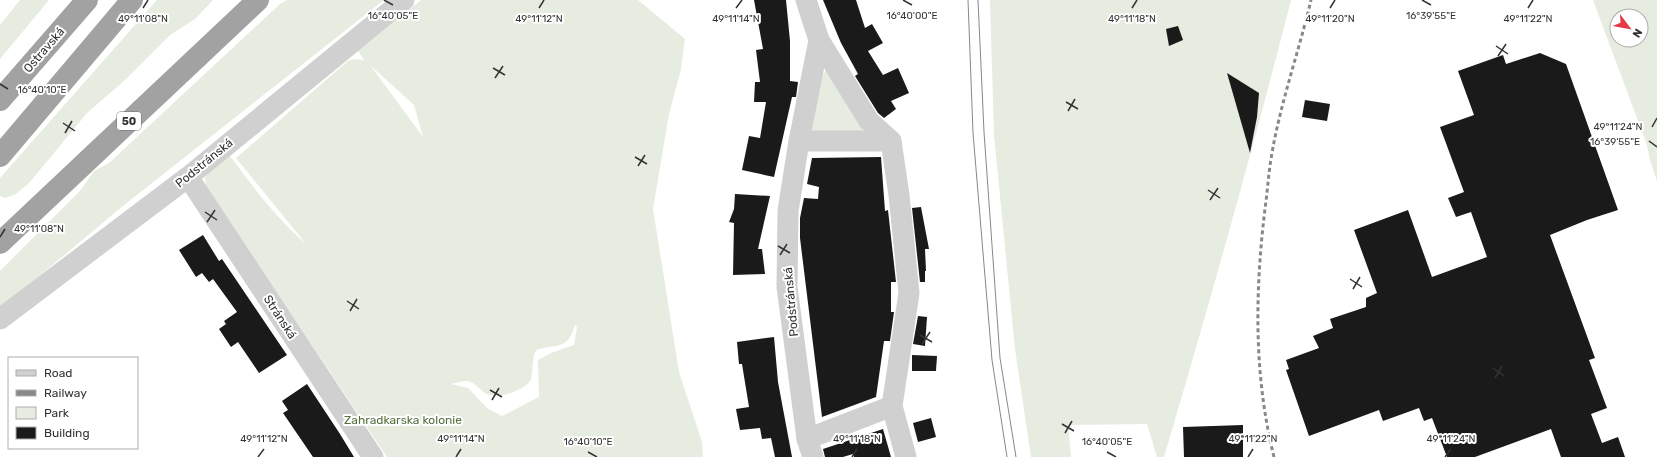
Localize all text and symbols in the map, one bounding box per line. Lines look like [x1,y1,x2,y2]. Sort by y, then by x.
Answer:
north arrow [1609,8,1649,48]
text: 16°40'05"E [368,10,418,22]
text: 16°40'00"E [886,10,938,22]
text: 16°39'55"E [1406,10,1456,22]
text: 49°11'08"N [118,13,168,25]
text: 49°11'12"N [515,13,563,25]
text: 49°11'14"N [712,13,760,25]
text: 49°11'18"N [1108,13,1156,25]
text: 49°11'20"N [1305,13,1355,25]
text: 49°11'22"N [1503,13,1553,25]
street label: Ostravská [21,25,67,75]
text: N [1629,26,1645,40]
text: 16°40'10"E [18,84,66,96]
road number: 50 [117,112,141,130]
text: 49°11'24"N [1593,121,1643,133]
street label: Podstránská [173,136,235,190]
text: 16°39'55"E [1590,136,1640,148]
text: 49°11'08"N [14,223,64,235]
street label: Podstránská [781,267,801,337]
street label: Stránská [261,293,299,341]
legend [8,357,138,449]
text: Road [44,366,72,380]
text: Railway [44,386,87,400]
text: Park [44,406,70,420]
park label: Zahradkarska kolonie [344,413,462,427]
text: Building [44,426,90,440]
text: 49°11'12"N [240,433,288,445]
text: 49°11'14"N [437,433,485,445]
text: 49°11'18"N [833,433,881,445]
text: 49°11'22"N [1228,433,1278,445]
text: 49°11'24"N [1426,433,1476,445]
text: 16°40'10"E [564,436,612,448]
text: 16°40'05"E [1082,436,1132,448]

